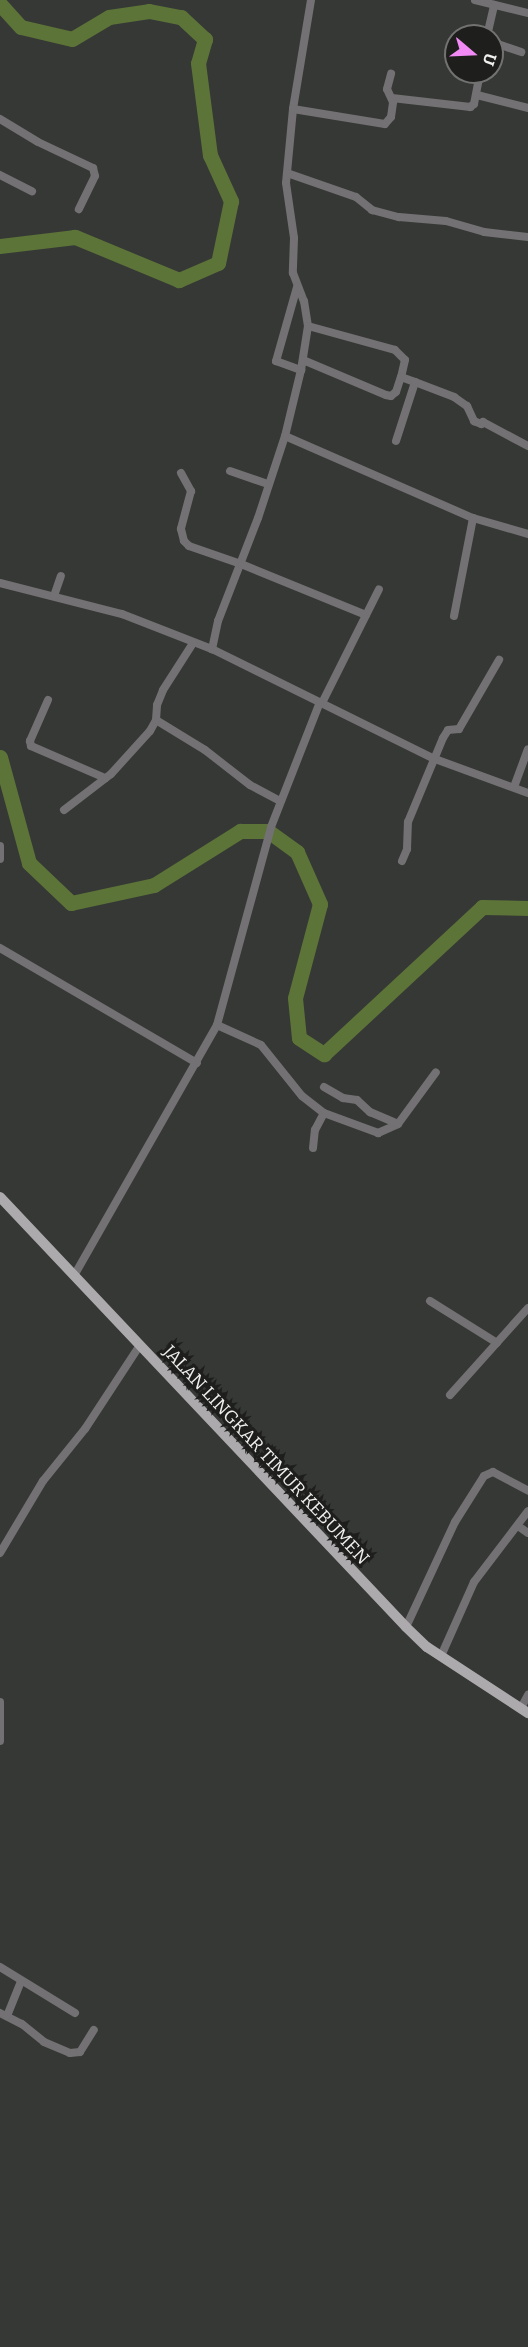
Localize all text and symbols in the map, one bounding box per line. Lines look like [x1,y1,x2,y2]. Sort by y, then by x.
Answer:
north arrow [444,24,504,84]
text: U [479,51,501,68]
street label: JALAN LINGKAR TIMUR KEBUMEN [159,1341,373,1569]

